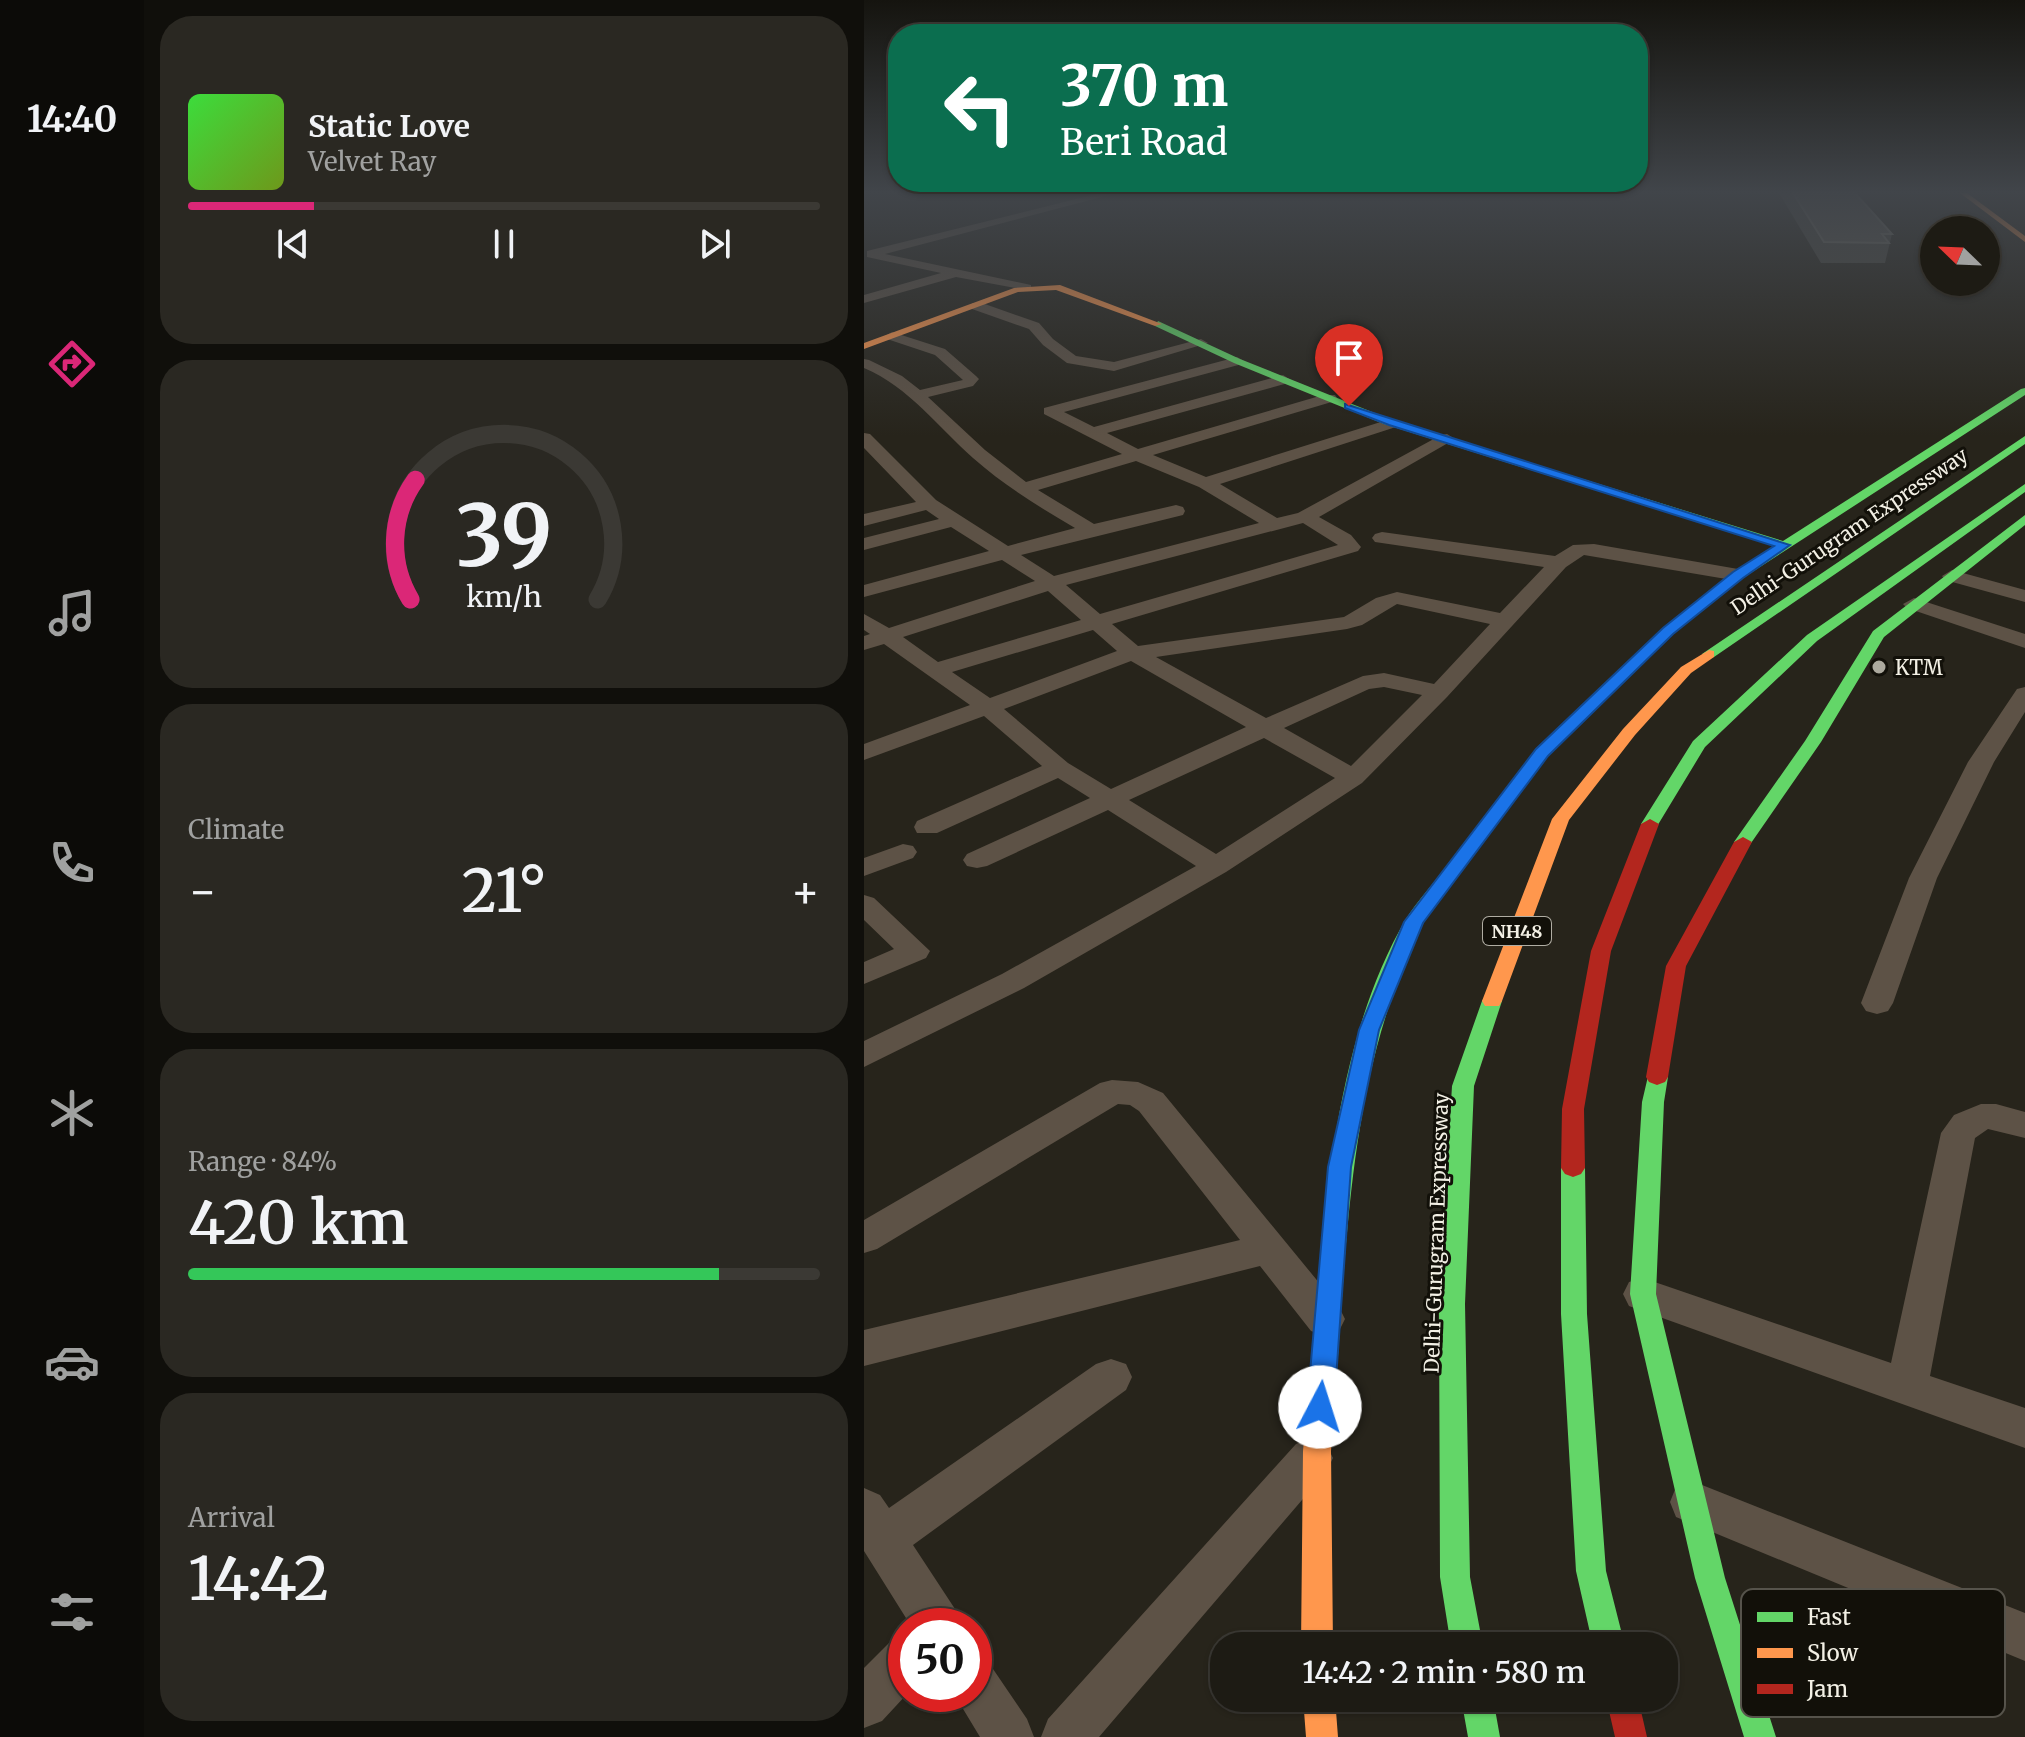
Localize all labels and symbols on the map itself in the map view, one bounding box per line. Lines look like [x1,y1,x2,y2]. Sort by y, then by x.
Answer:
north arrow [1920,216,2000,296]
pin [1315,324,1383,406]
street label: Delhi-Gurugram Expressway [1726,442,1973,620]
place label: KTM [1895,655,1943,680]
marker: KTM [1870,658,1888,676]
road number: NH48 [1483,917,1551,945]
street label: Delhi-Gurugram Expressway [1419,1092,1453,1374]
position arrow [1278,1365,1362,1449]
legend [1741,1589,2005,1717]
text: Fast [1807,1603,1851,1631]
speed limit sign: 50 [888,1608,992,1712]
text: Slow [1807,1639,1858,1667]
text: Jam [1806,1675,1848,1703]

